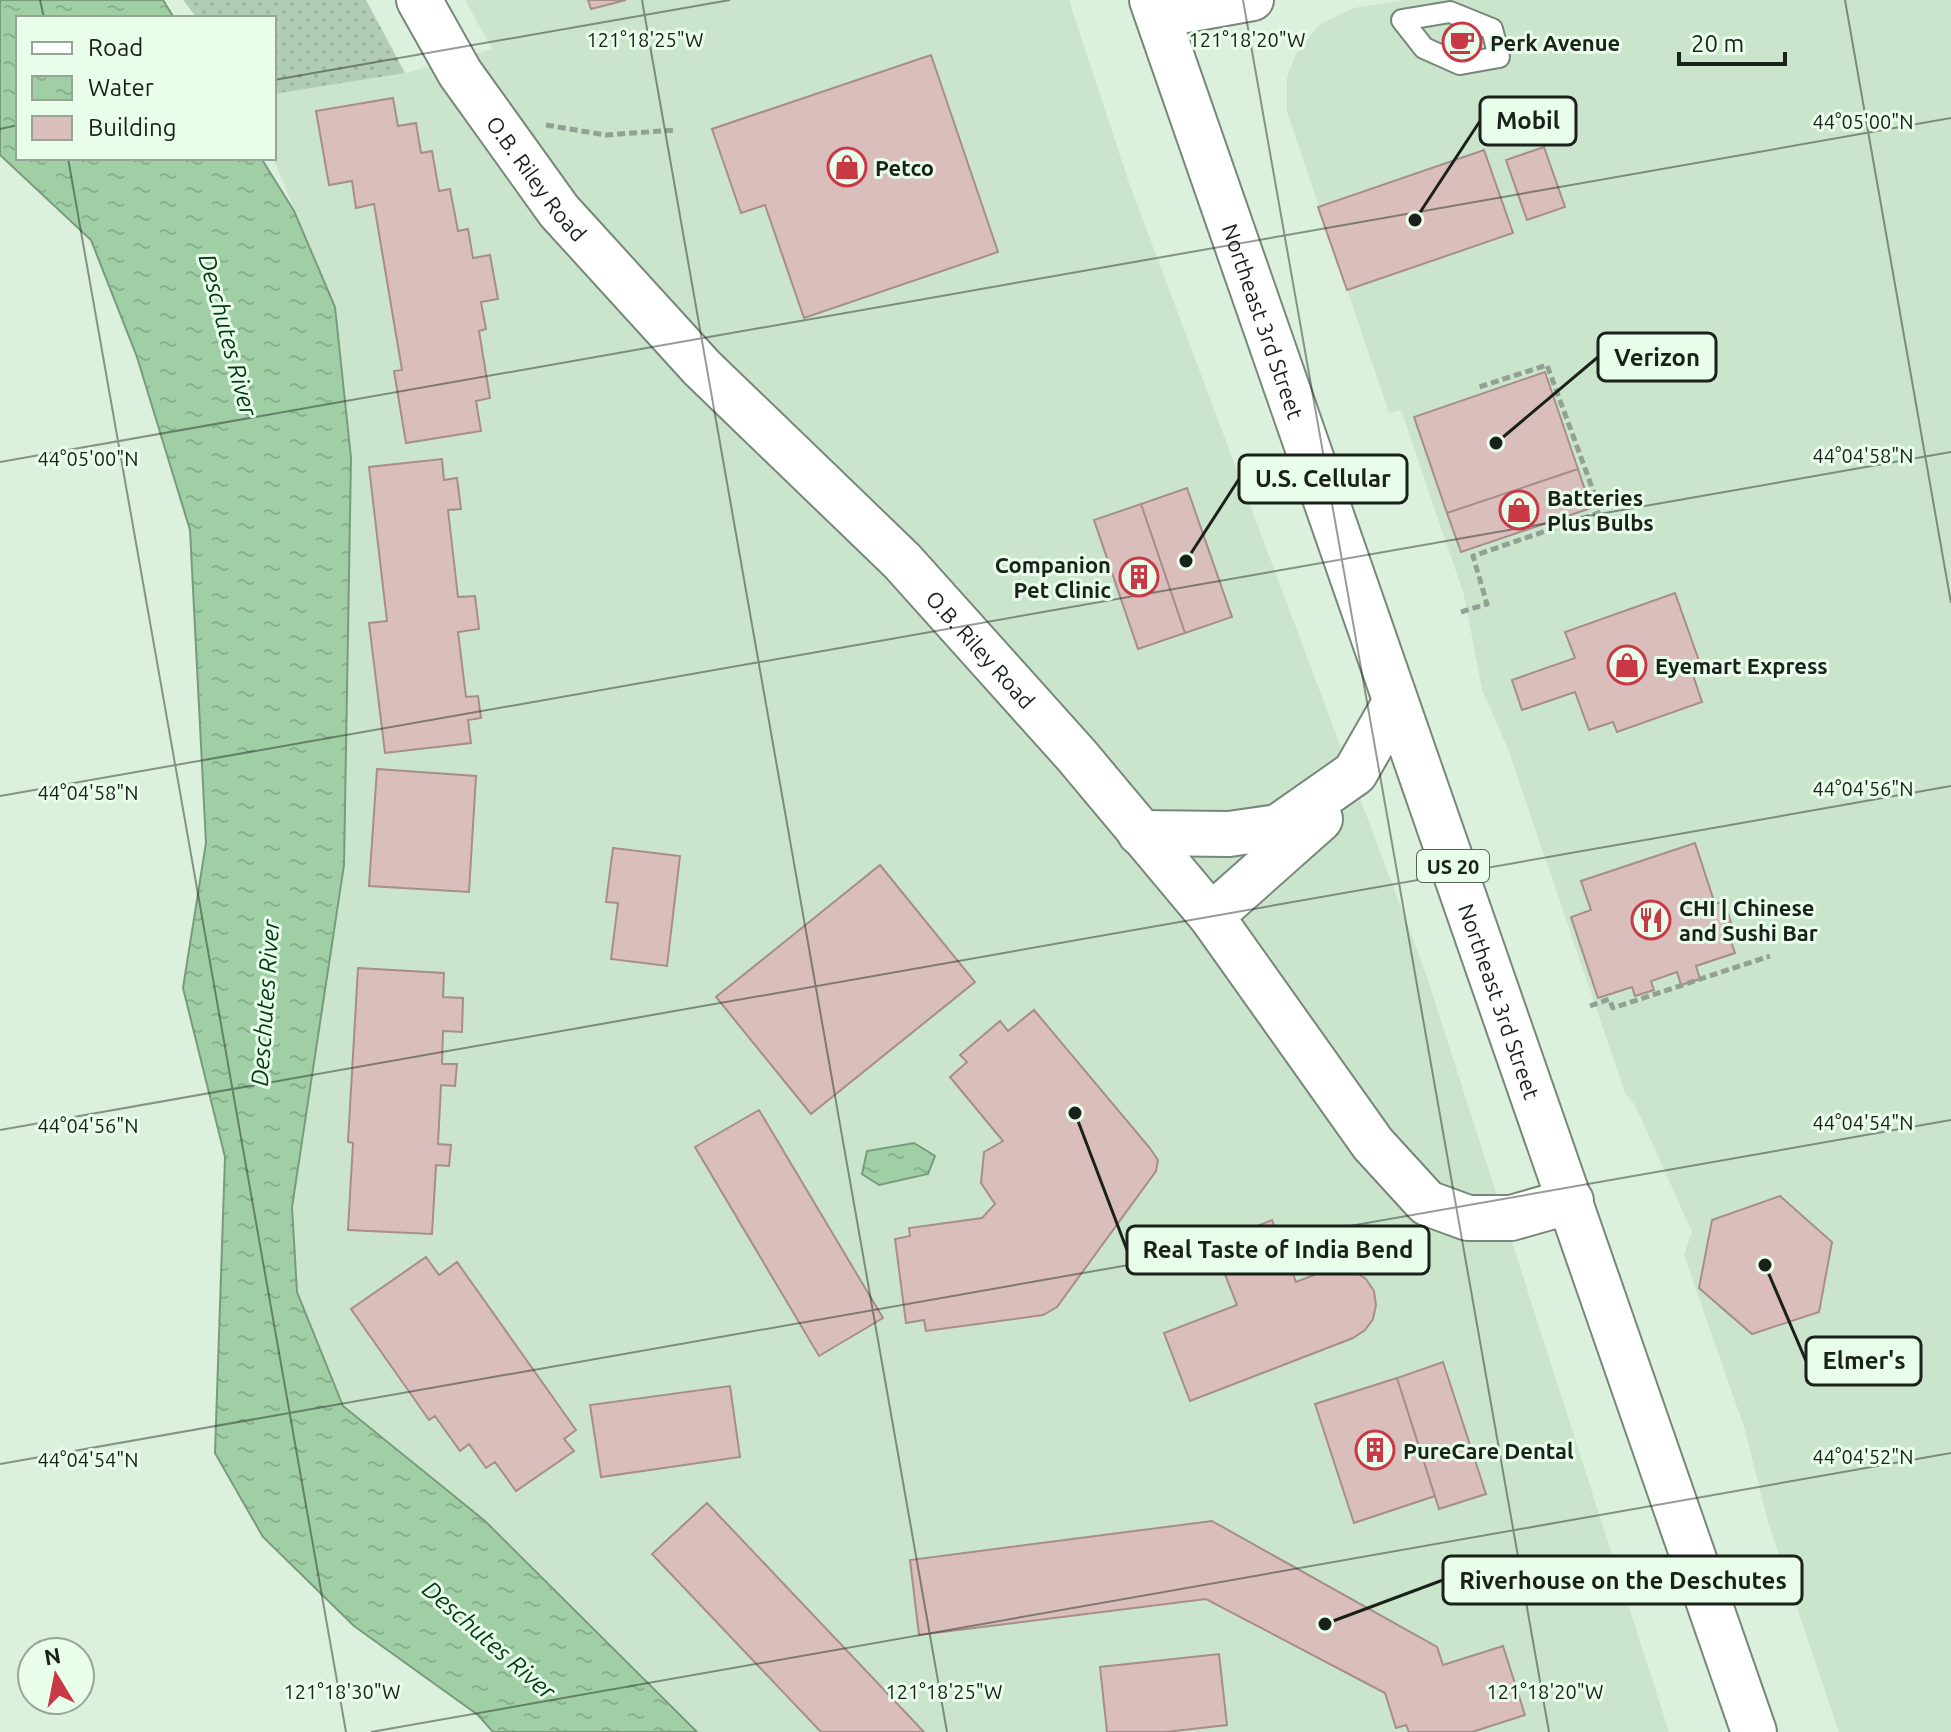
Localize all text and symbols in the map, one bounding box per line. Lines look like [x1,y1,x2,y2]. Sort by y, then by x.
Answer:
legend [16,16,276,160]
scale bar [1679,16,1785,66]
cafe icon: Perk Avenue [1441,21,1483,63]
text: 121°18'25"W [587,28,703,51]
text: 121°18'20"W [1189,28,1305,51]
place label: Perk Avenue [1490,30,1620,55]
text: 20 m [1691,30,1744,57]
text: Road [88,34,143,61]
text: Water [88,74,154,101]
callout: Mobil [1480,97,1576,145]
text: Mobil [1496,107,1560,134]
text: 44°05'00"N [1812,110,1914,133]
street label: O.B. Riley Road [482,111,592,246]
text: Building [88,114,176,141]
shop icon: Petco [826,146,868,188]
place label: Petco [875,155,934,180]
street label: Northeast 3rd Street [1218,220,1309,422]
water label: Deschutes River [193,251,263,420]
callout: Verizon [1598,333,1716,381]
text: Verizon [1614,344,1700,371]
text: 44°04'58"N [1812,444,1914,467]
text: 44°05'00"N [37,447,139,470]
callout: U.S. Cellular [1239,455,1407,503]
text: U.S. Cellular [1255,465,1391,492]
place label: Batteries Plus Bulbs [1547,485,1654,535]
shop icon: Batteries Plus Bulbs [1498,489,1540,531]
place label: Companion Pet Clinic [995,552,1111,602]
building icon: Companion Pet Clinic [1118,556,1160,598]
street label: O.B. Riley Road [922,585,1040,713]
shop icon: Eyemart Express [1606,644,1648,686]
place label: Eyemart Express [1655,653,1828,678]
text: 44°04'56"N [1812,777,1914,800]
text: 44°04'58"N [37,781,139,804]
road number: US 20 [1417,850,1489,882]
place label: CHI | Chinese and Sushi Bar [1679,895,1818,945]
restaurant icon: CHI | Chinese and Sushi Bar [1630,899,1672,941]
street label: Northeast 3rd Street [1455,900,1546,1103]
water label: Deschutes River [246,918,284,1087]
text: 44°04'54"N [1812,1111,1914,1134]
text: 44°04'56"N [37,1114,139,1137]
callout: Real Taste of India Bend [1127,1226,1429,1274]
text: Real Taste of India Bend [1143,1236,1413,1263]
callout: Elmer's [1806,1337,1921,1385]
text: Elmer's [1822,1347,1906,1374]
building icon: PureCare Dental [1354,1429,1396,1471]
place label: PureCare Dental [1403,1438,1574,1463]
text: 44°04'52"N [1812,1445,1914,1468]
text: 44°04'54"N [37,1448,139,1471]
callout: Riverhouse on the Deschutes [1443,1556,1802,1604]
text: Riverhouse on the Deschutes [1459,1567,1787,1594]
water label: Deschutes River [417,1575,561,1705]
north arrow [16,1636,96,1716]
text: N [42,1642,63,1670]
text: 121°18'30"W [284,1680,400,1703]
text: 121°18'25"W [886,1680,1002,1703]
text: 121°18'20"W [1487,1680,1603,1703]

